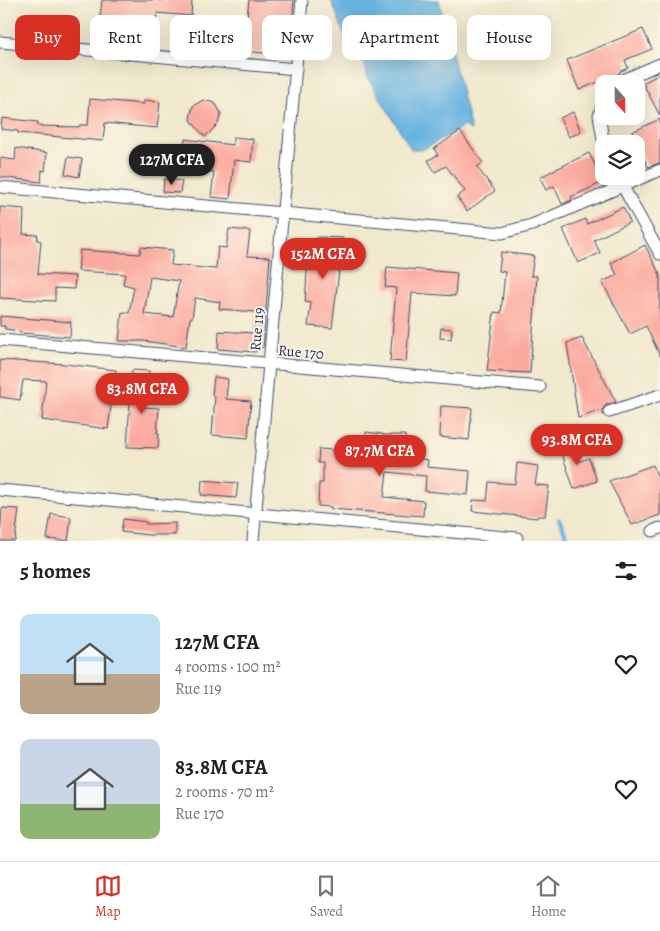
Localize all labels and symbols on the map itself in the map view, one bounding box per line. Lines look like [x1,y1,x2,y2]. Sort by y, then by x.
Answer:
north arrow [595,75,645,125]
pin: 127M CFA [120,144,224,186]
pin: 152M CFA [271,238,375,280]
street label: Rue 119 [245,306,269,352]
street label: Rue 170 [277,340,325,364]
pin: 83.8M CFA [85,372,199,415]
pin: 93.8M CFA [520,424,634,466]
pin: 87.7M CFA [323,434,437,477]

